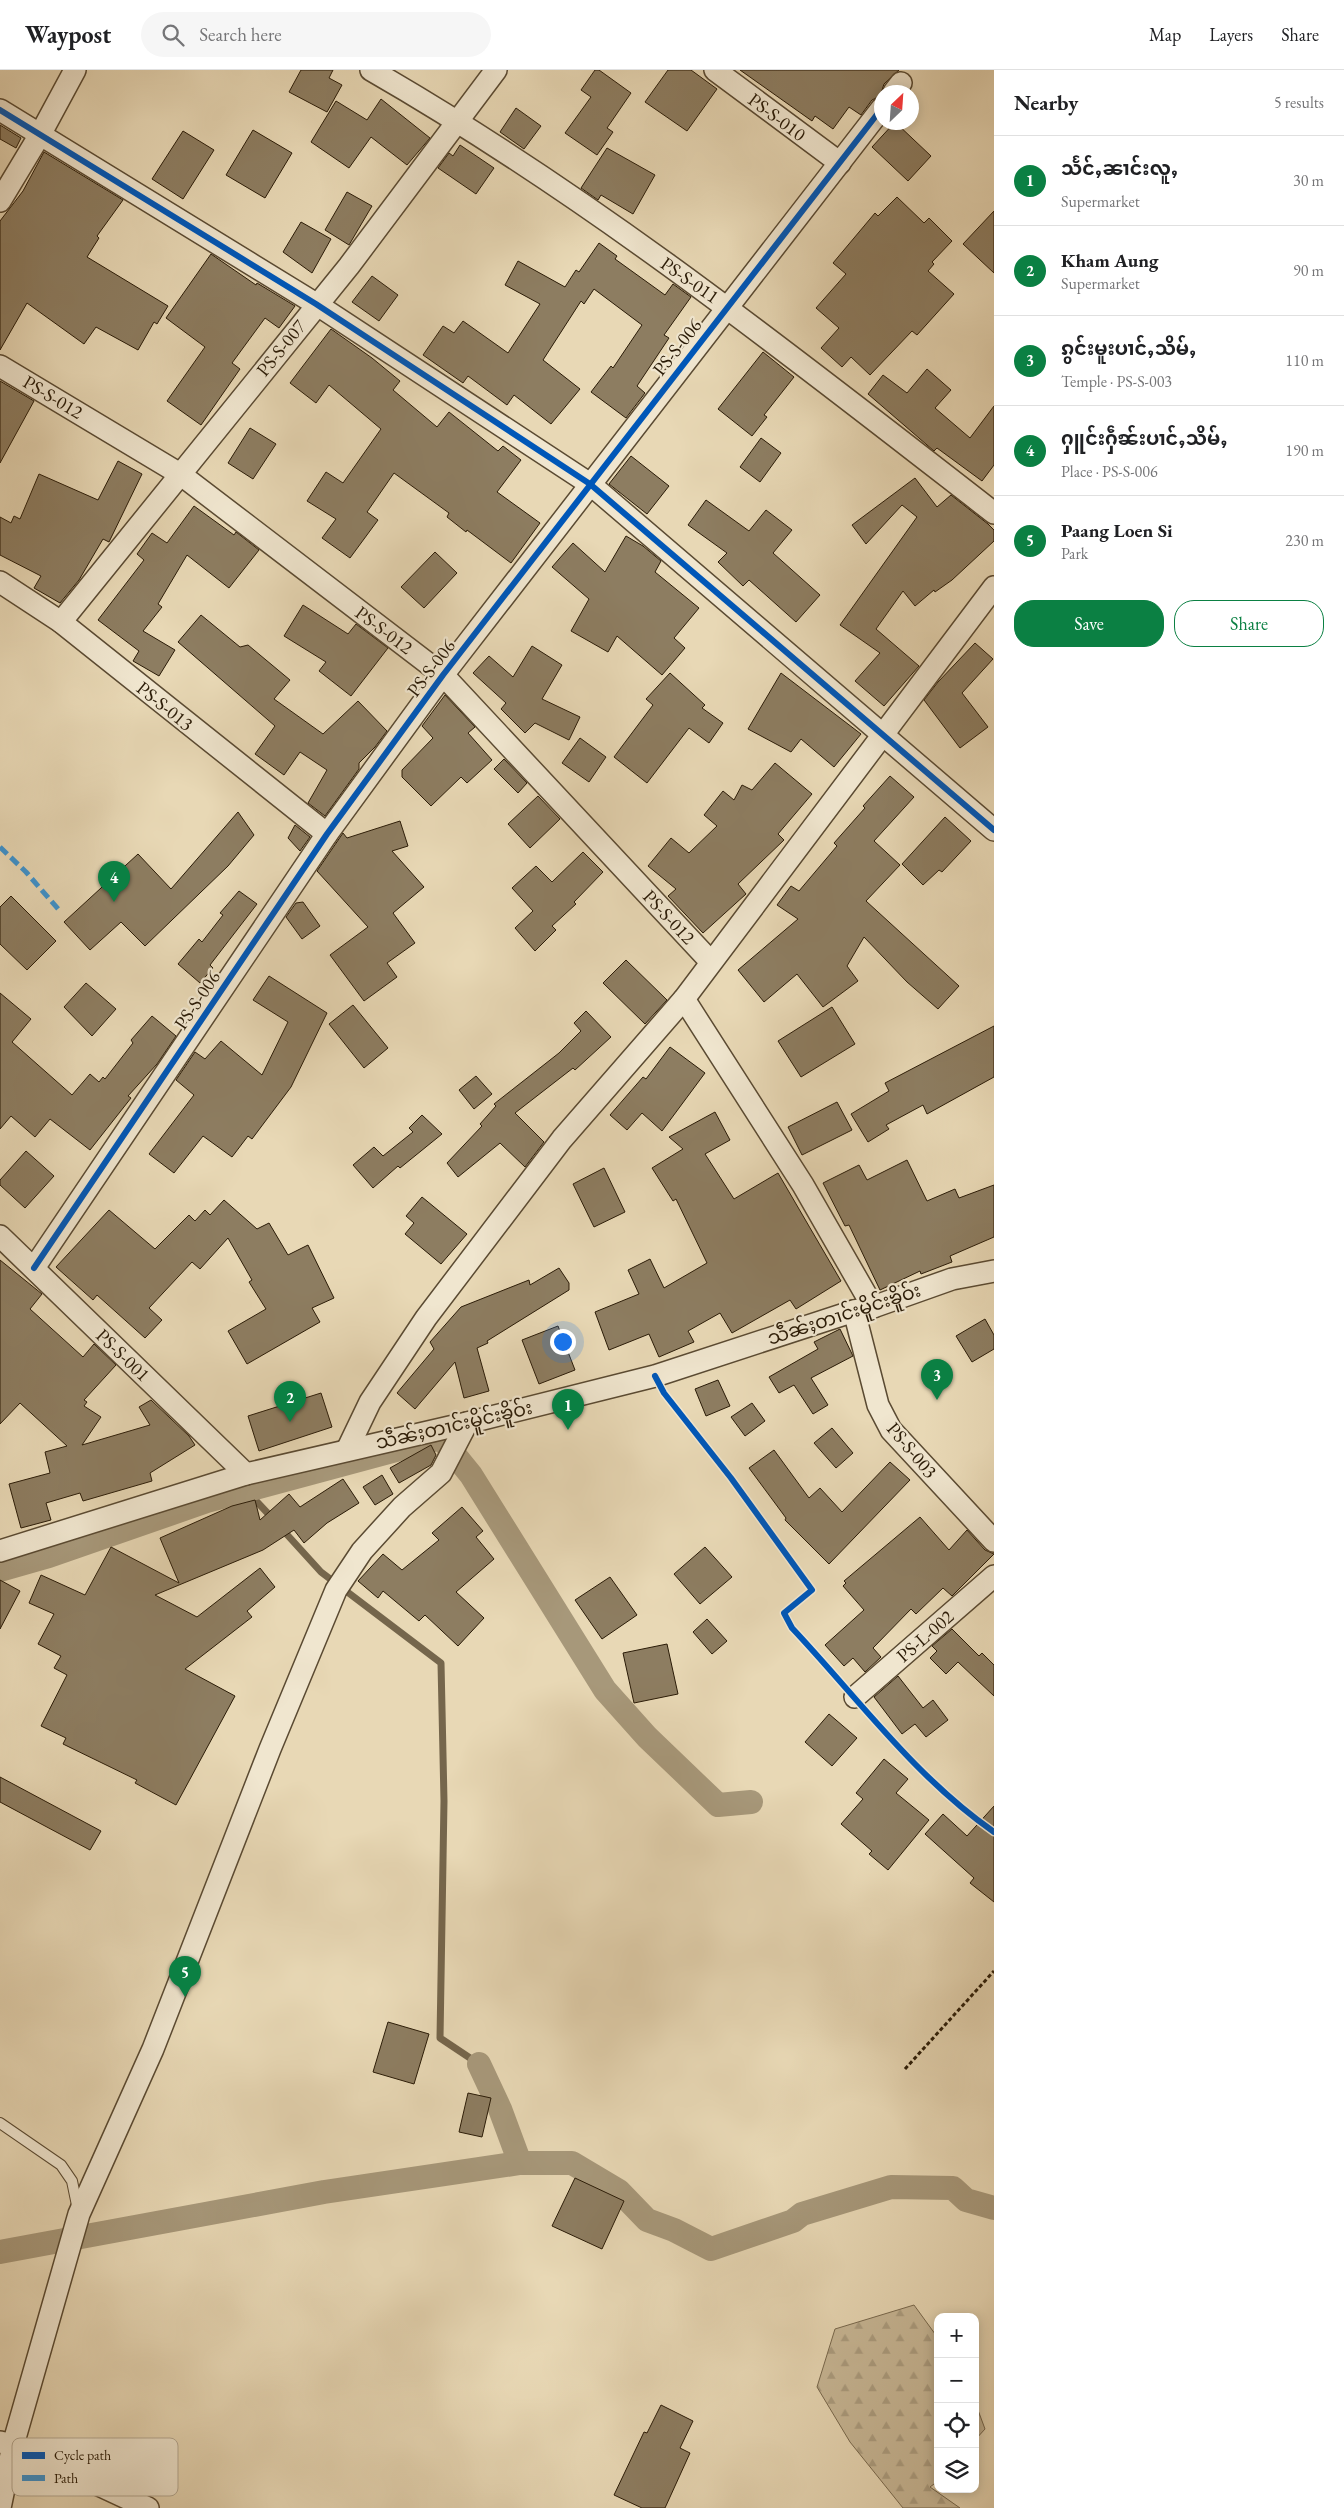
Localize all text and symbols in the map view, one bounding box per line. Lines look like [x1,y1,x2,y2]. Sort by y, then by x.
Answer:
search box [141,12,491,57]
text: Waypost [25,19,111,50]
icon: search [159,21,187,49]
text: Search here [199,22,282,47]
text: Map [1149,23,1181,46]
text: Layers [1209,23,1253,46]
text: Share [1281,23,1319,46]
north arrow [874,85,919,130]
street label: PS-S-010 [743,87,811,147]
text: Nearby [1014,89,1078,116]
text: 5 results [1274,92,1324,113]
text: သႅင်ႇၼၢင်းလူႇ [1061,156,1178,181]
text: 1 [1026,170,1034,191]
text: 30 m [1293,170,1324,191]
text: Supermarket [1061,191,1140,212]
text: Kham Aung [1061,248,1158,273]
street label: PS-S-011 [656,251,724,309]
text: 2 [1026,260,1034,281]
text: 90 m [1293,260,1324,281]
text: Supermarket [1061,273,1140,294]
street label: PS-S-006 [647,313,707,381]
street label: PS-S-007 [251,314,312,381]
text: ၵွင်းမူးပၢင်ႇသိမ်ႇ [1061,336,1197,361]
text: 3 [1026,350,1034,371]
text: 110 m [1285,350,1324,371]
street label: PS-S-012 [18,369,88,425]
text: Temple · PS-S-003 [1061,371,1172,392]
text: ႁူင်းႁဵꧣ်းပၢင်ႇသိမ်ႇ [1061,426,1228,451]
text: 4 [1026,440,1034,461]
text: 190 m [1285,440,1324,461]
text: Place · PS-S-006 [1061,461,1158,482]
text: Paang Loen Si [1061,518,1173,543]
text: 5 [1026,530,1034,551]
text: 230 m [1285,530,1324,551]
text: Park [1061,543,1088,564]
street label: PS-S-012 [350,600,418,660]
button: Save [1014,600,1164,647]
button: Share [1174,600,1324,647]
street label: PS-S-006 [401,634,461,702]
street label: PS-S-013 [132,676,198,736]
pin: 4 [98,861,130,902]
street label: PS-S-012 [637,884,701,950]
street label: PS-S-006 [168,966,226,1034]
street label: သဵၼ်ႈတၢင်းမိူင်းၶိူဝ်း [763,1275,925,1354]
street label: PS-S-001 [91,1323,155,1387]
your location [550,1329,576,1355]
pin: 3 [921,1359,953,1400]
pin: 2 [274,1381,306,1422]
pin: 1 [552,1389,584,1430]
street label: သဵၼ်ႈတၢင်းမိူင်းၶိူဝ်း [373,1393,536,1459]
street label: PS-S-003 [881,1417,943,1483]
street label: PS-L-002 [891,1604,959,1668]
pin: 5 [169,1956,201,1997]
map controls [934,2313,979,2493]
button: + [934,2313,979,2358]
button: − [934,2358,979,2403]
button: locate [934,2403,979,2448]
legend [12,2438,178,2496]
text: Cycle path [54,2446,111,2464]
button: layers [934,2448,979,2493]
text: Path [54,2469,78,2487]

